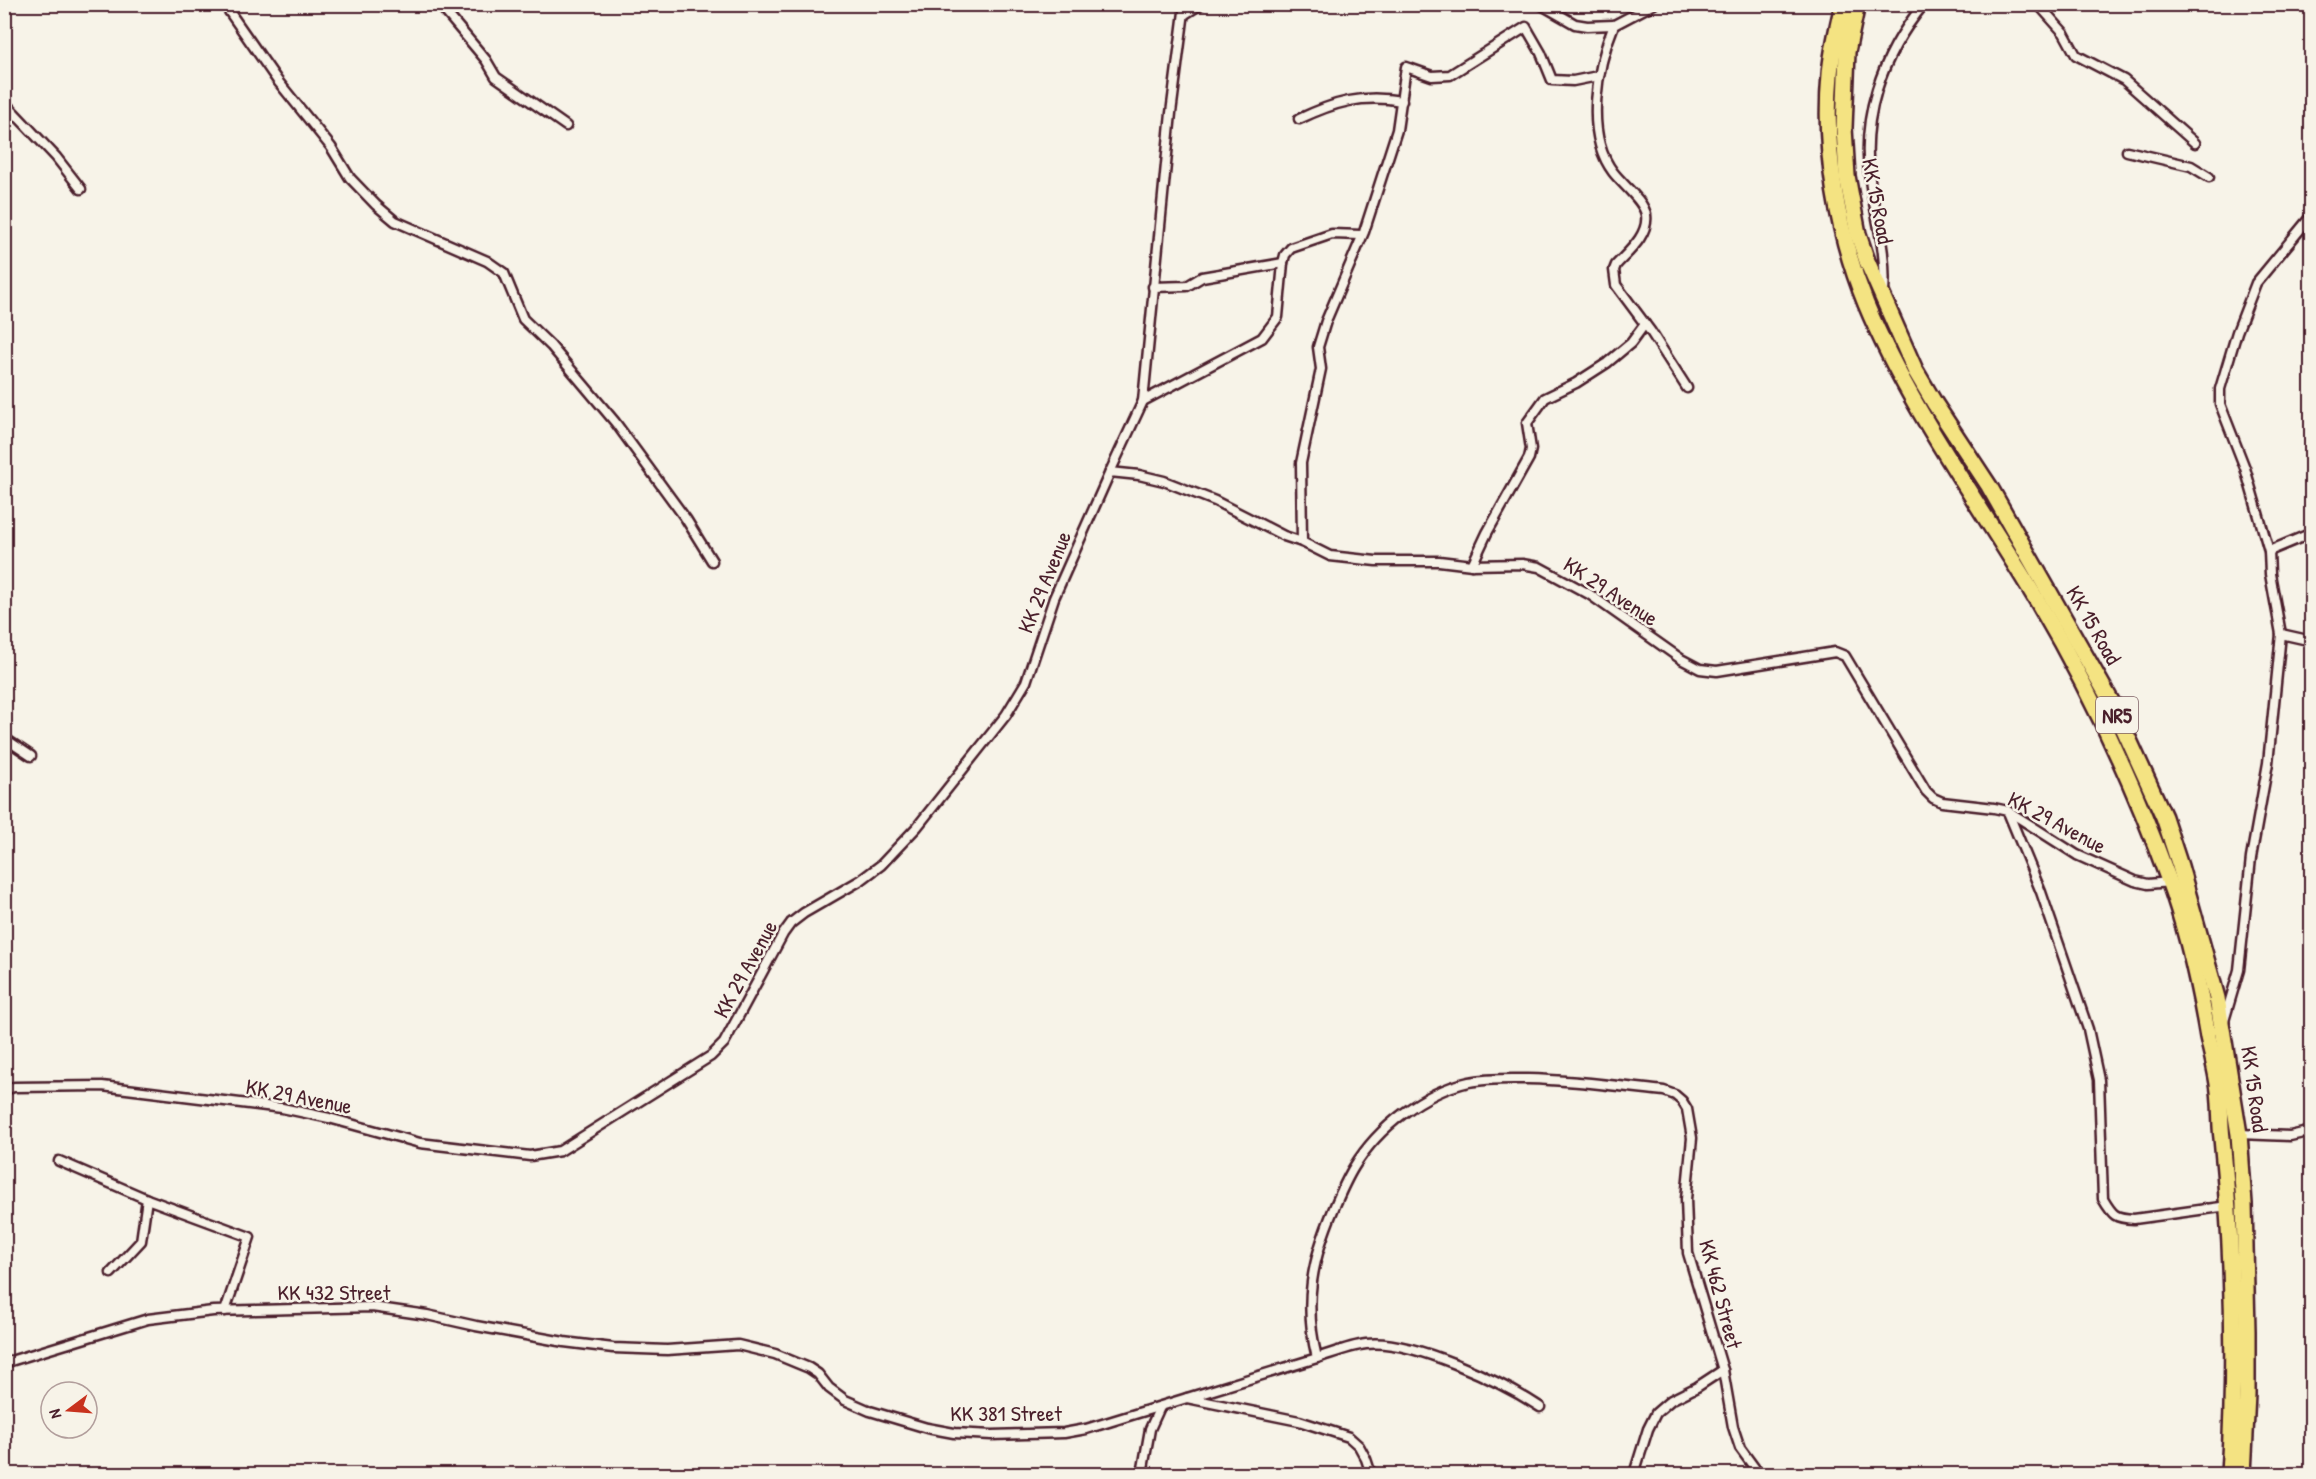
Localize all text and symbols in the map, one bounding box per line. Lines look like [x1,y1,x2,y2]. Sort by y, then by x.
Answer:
street label: KK 15 Road [1855,156,1901,247]
street label: KK 29 Avenue [1010,526,1078,637]
street label: KK 29 Avenue [1558,549,1664,633]
street label: KK 15 Road [2059,580,2129,670]
road number: NR5 [2096,697,2138,733]
street label: KK 29 Avenue [2003,784,2112,861]
street label: KK 29 Avenue [706,915,784,1023]
street label: KK 15 Road [2234,1044,2276,1134]
street label: KK 29 Avenue [243,1071,355,1121]
street label: KK 462 Street [1692,1236,1750,1352]
street label: KK 432 Street [278,1277,391,1307]
north arrow [39,1380,99,1440]
street label: KK 381 Street [950,1398,1062,1428]
text: N [43,1407,66,1421]

